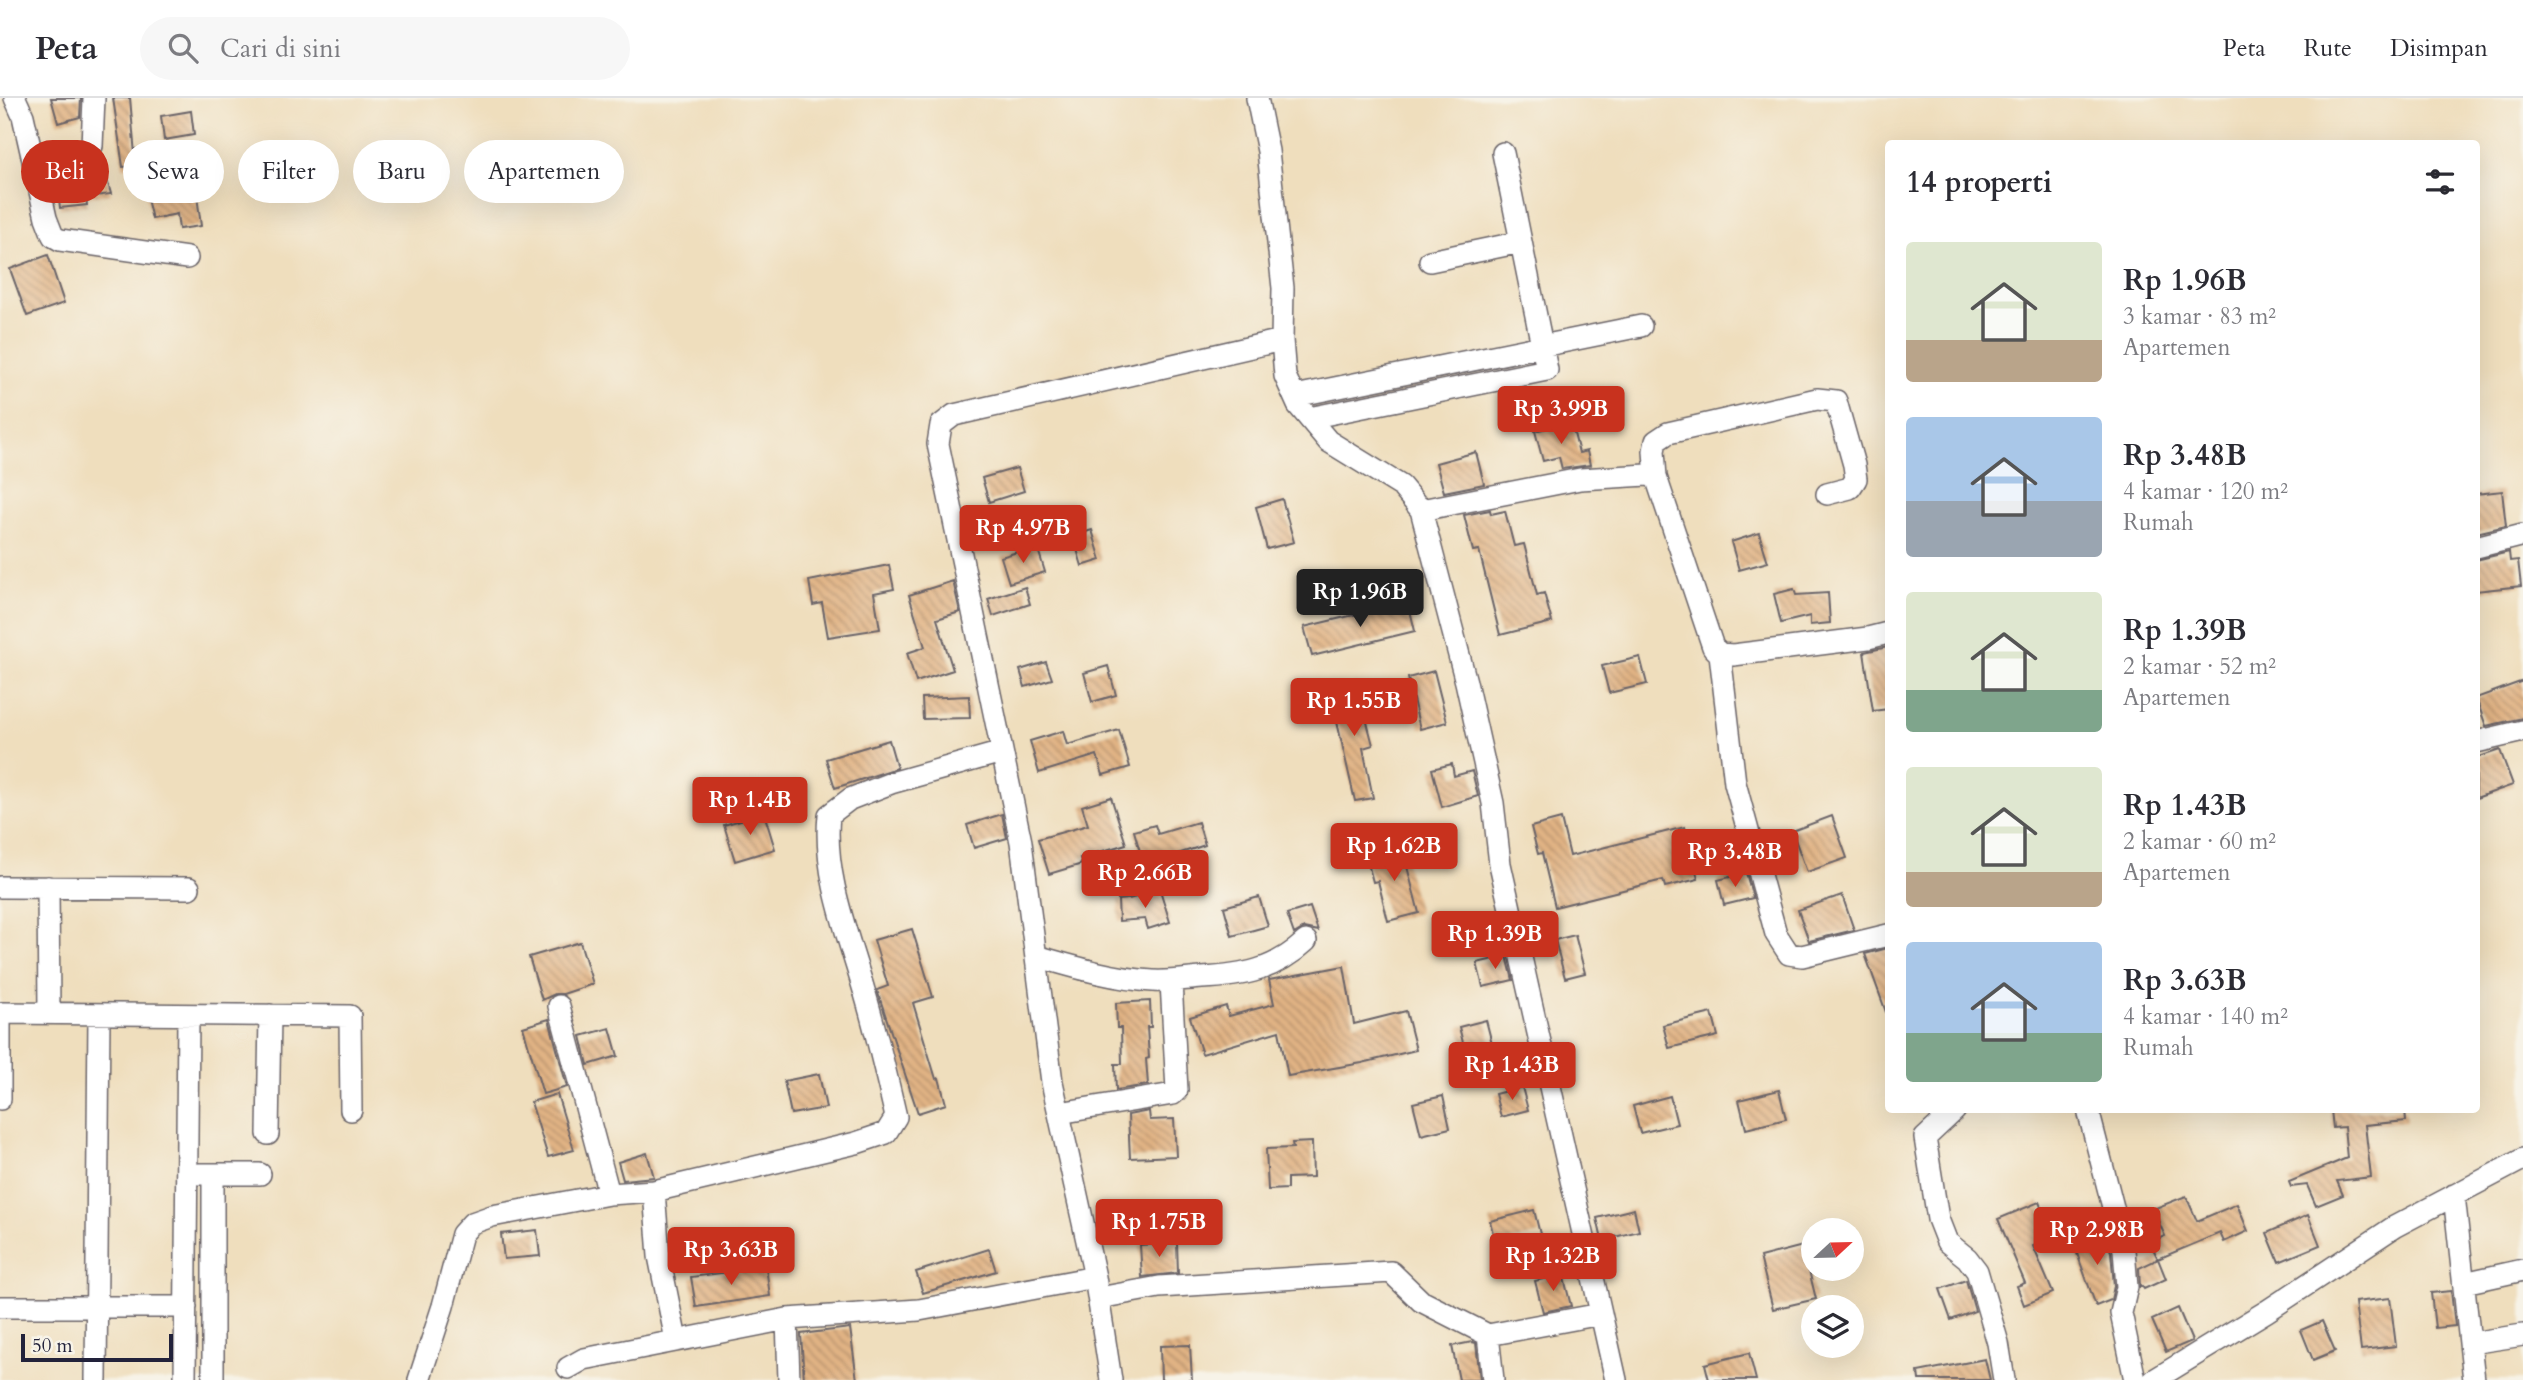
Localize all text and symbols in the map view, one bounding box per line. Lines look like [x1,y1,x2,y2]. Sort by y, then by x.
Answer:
search box [140,17,630,80]
text: Peta [35,26,98,71]
icon: search [164,29,202,67]
text: Cari di sini [220,31,341,66]
text: Peta [2223,32,2266,65]
text: Rute [2304,32,2352,65]
text: Disimpan [2390,32,2488,65]
chip: Beli [21,140,109,203]
chip: Sewa [123,140,224,203]
chip: Filter [238,140,339,203]
chip: Baru [353,140,450,203]
chip: Apartemen [464,140,624,203]
text: 14 properti [1906,162,2052,203]
icon: filters [2421,163,2459,201]
text: Rp 1.96B [2123,260,2247,301]
icon: home [1962,270,2046,354]
text: 3 kamar · 83 m² [2123,301,2276,332]
text: Apartemen [2123,332,2231,363]
pin: Rp 3.99B [1489,386,1633,446]
text: Rp 3.99B [1514,393,1608,424]
text: Rp 3.48B [2123,435,2247,476]
icon: home [1962,445,2046,529]
text: 4 kamar · 120 m² [2123,476,2288,507]
pin: Rp 4.97B [951,505,1095,565]
text: Rumah [2123,507,2194,538]
text: Rp 4.97B [976,512,1070,543]
pin: Rp 1.96B [1288,570,1432,629]
text: Rp 1.96B [1313,576,1407,607]
text: Rp 1.39B [2123,610,2247,651]
icon: home [1962,620,2046,704]
text: 2 kamar · 52 m² [2123,651,2276,682]
pin: Rp 1.55B [1282,678,1426,738]
text: Apartemen [2123,682,2231,713]
text: Rp 1.55B [1307,685,1401,716]
pin: Rp 1.4B [685,778,815,837]
text: Rp 1.4B [708,784,792,815]
text: Rp 1.43B [2123,785,2247,826]
icon: home [1962,795,2046,879]
pin: Rp 1.62B [1322,824,1466,883]
text: 2 kamar · 60 m² [2123,826,2276,857]
text: Rp 1.62B [1347,830,1441,861]
pin: Rp 3.48B [1663,830,1807,889]
text: Rp 3.48B [1688,836,1782,867]
pin: Rp 2.66B [1073,850,1217,910]
text: Rp 2.66B [1098,857,1192,888]
text: Apartemen [2123,857,2231,888]
pin: Rp 1.39B [1423,912,1567,971]
text: Rp 1.39B [1448,918,1542,949]
text: Rp 3.63B [2123,960,2247,1001]
icon: home [1962,970,2046,1054]
text: 4 kamar · 140 m² [2123,1001,2288,1032]
text: Rumah [2123,1032,2194,1063]
pin: Rp 1.43B [1440,1042,1584,1102]
text: Rp 1.43B [1465,1049,1559,1080]
pin: Rp 1.75B [1087,1200,1231,1259]
text: Rp 1.75B [1112,1206,1206,1237]
pin: Rp 2.98B [2025,1208,2169,1267]
text: Rp 2.98B [2050,1214,2144,1245]
north arrow [1801,1218,1864,1281]
map controls [1801,1218,1864,1358]
pin: Rp 3.63B [659,1228,803,1287]
text: Rp 3.63B [684,1234,778,1265]
pin: Rp 1.32B [1481,1234,1625,1293]
text: Rp 1.32B [1506,1240,1600,1271]
button: layers [1801,1295,1864,1358]
scale bar [21,1331,173,1363]
text: 50 m [32,1333,73,1359]

